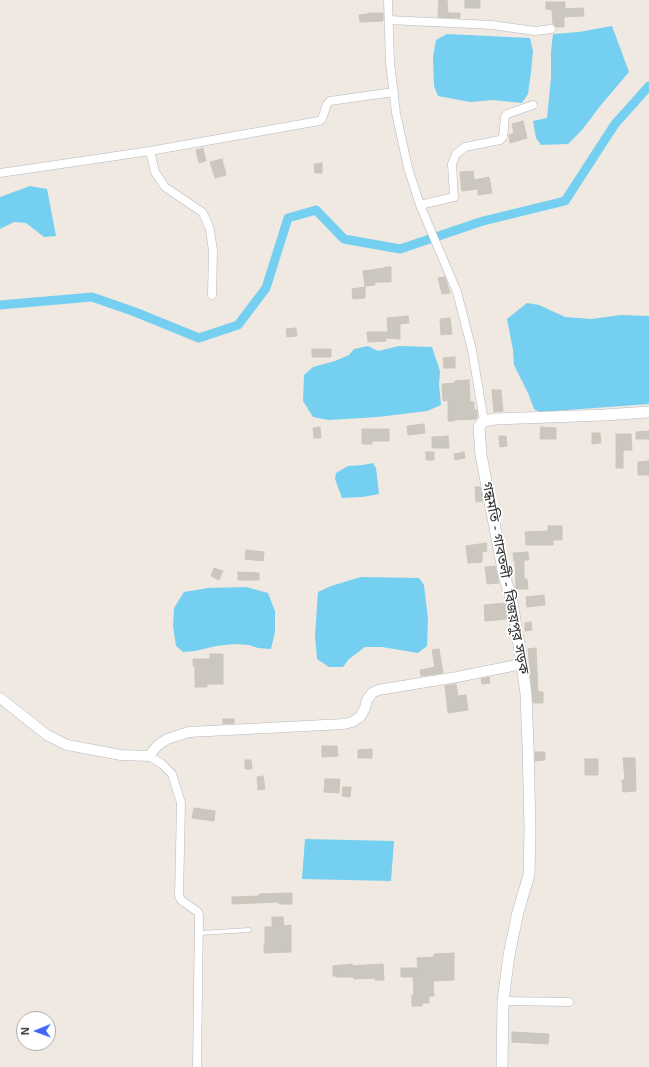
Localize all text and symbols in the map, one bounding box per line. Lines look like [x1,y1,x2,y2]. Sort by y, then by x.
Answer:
street label: গন্ধমতি - গাবতলী - বিজয়পুর সড়ক [478,480,532,676]
north arrow [16,1011,56,1051]
text: N [19,1027,31,1035]

